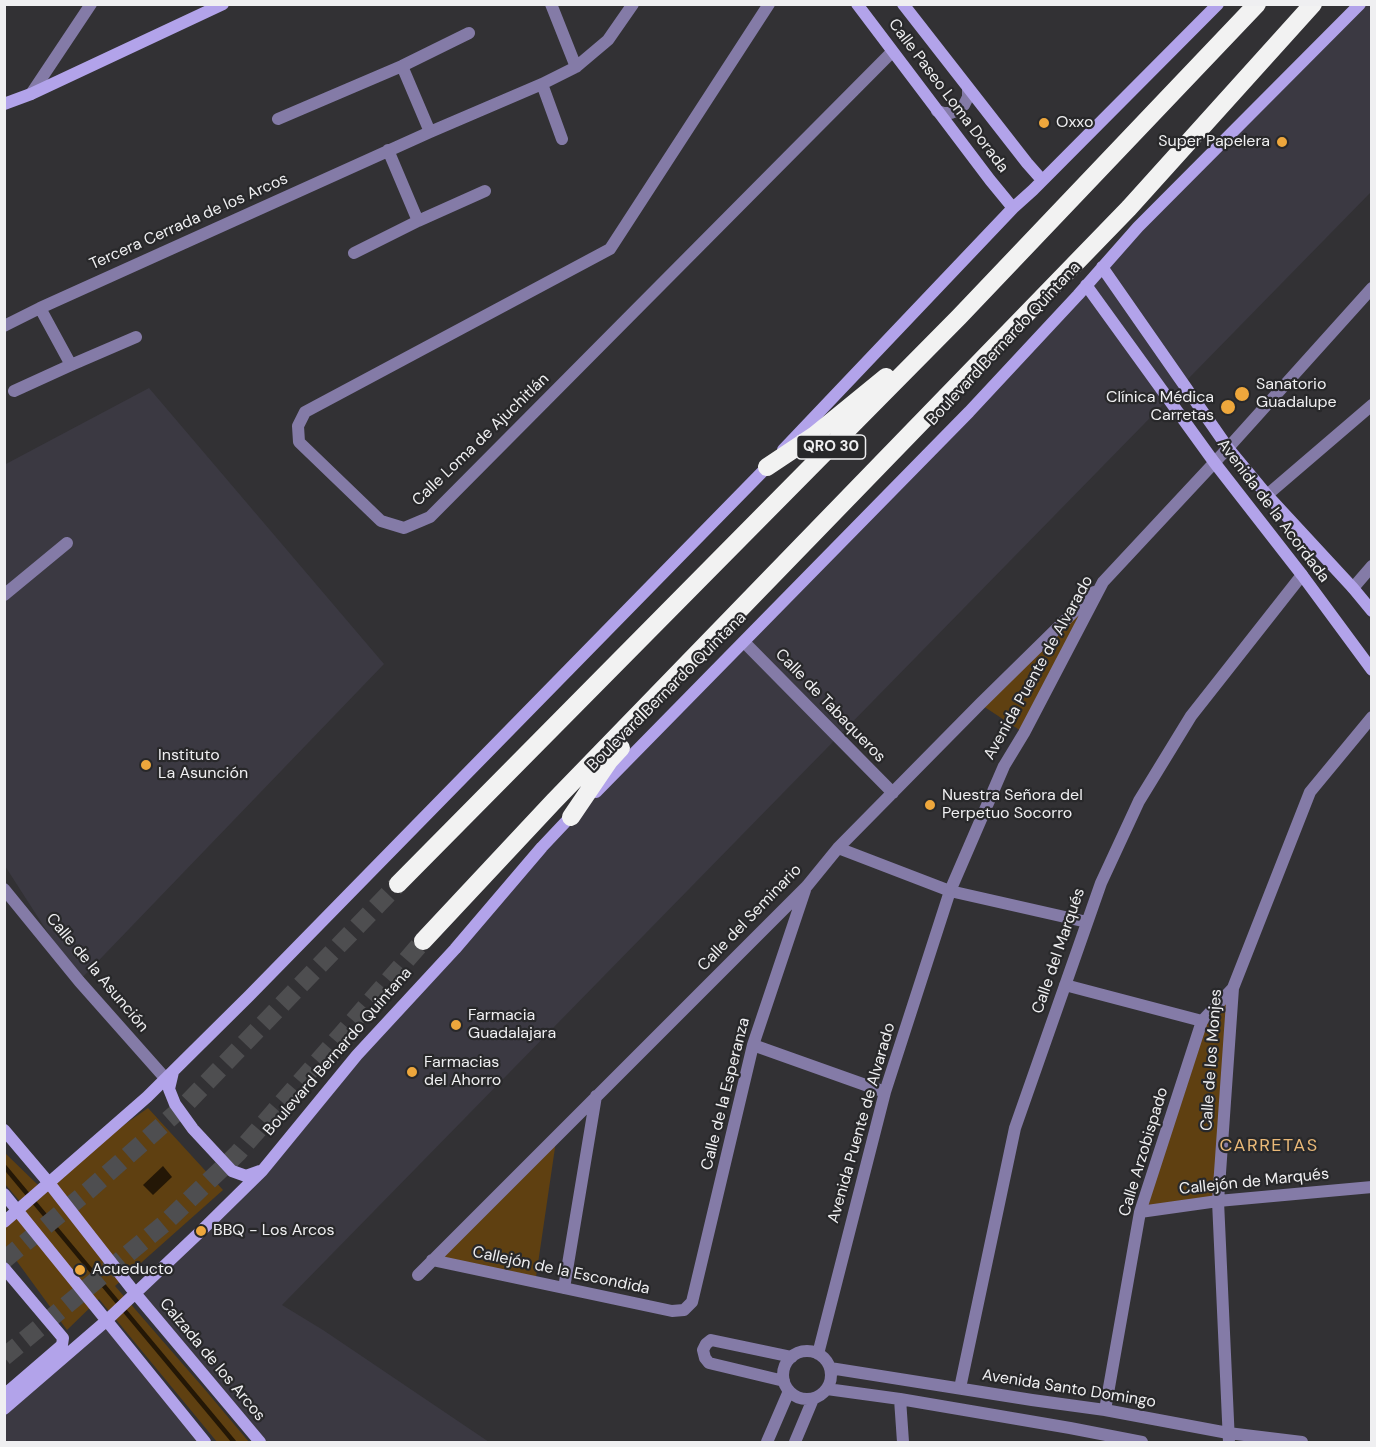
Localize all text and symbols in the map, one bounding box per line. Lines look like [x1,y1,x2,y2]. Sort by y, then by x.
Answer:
street label: Calle Paseo Loma Dorada [884,15,1012,177]
place label: Oxxo [1056,113,1093,133]
marker: Oxxo [1037,116,1051,130]
place label: Super Papelera [1158,132,1270,152]
marker: Super Papelera [1275,135,1289,149]
street label: Tercera Cerrada de los Arcos [87,169,291,275]
street label: Boulevard Bernardo Quintana [923,258,1085,430]
street label: Calle Loma de Ajuchitlán [409,370,553,510]
place label: Sanatorio Guadalupe [1256,375,1337,413]
marker: Sanatorio Guadalupe [1233,385,1251,403]
place label: Clínica Médica Carretas [1106,388,1214,426]
marker: Clínica Médica Carretas [1219,398,1237,416]
road number: QRO 30 [796,435,866,459]
street label: Avenida de la Acordada [1213,435,1333,587]
street label: Avenida Puente de Alvarado [980,573,1098,763]
street label: Boulevard Bernardo Quintana [584,609,750,775]
street label: Calle de Tabaqueros [771,645,889,767]
place label: Instituto La Asunción [158,746,248,784]
marker: Instituto La Asunción [139,758,153,772]
place label: Nuestra Señora del Perpetuo Socorro [942,786,1083,824]
marker: Nuestra Señora del Perpetuo Socorro [923,798,937,812]
street label: Calle del Seminario [694,861,806,975]
street label: Calle del Marqués [1028,886,1090,1016]
street label: Calle de la Asunción [42,910,152,1036]
street label: Boulevard Bernardo Quintana [260,964,416,1140]
street label: Calle de los Monjes [1197,988,1227,1132]
place label: Farmacia Guadalajara [468,1006,556,1044]
street label: Calle de la Esperanza [698,1016,754,1172]
marker: Farmacia Guadalajara [449,1018,463,1032]
street label: Avenida Puente de Alvarado [824,1021,900,1225]
place label: Farmacias del Ahorro [424,1053,501,1091]
marker: Farmacias del Ahorro [405,1065,419,1079]
street label: Calle Arzobispado [1115,1085,1173,1219]
district label: CARRETAS [1219,1135,1319,1157]
street label: Callejón de Marqués [1178,1165,1330,1199]
place label: BBQ - Los Arcos [213,1221,335,1241]
marker: BBQ - Los Arcos [194,1224,208,1238]
street label: Callejón de la Escondida [471,1243,651,1299]
place label: Acueducto [92,1260,173,1280]
marker: Acueducto [73,1263,87,1277]
street label: Calzada de los Arcos [155,1295,269,1425]
street label: Avenida Santo Domingo [981,1366,1157,1412]

